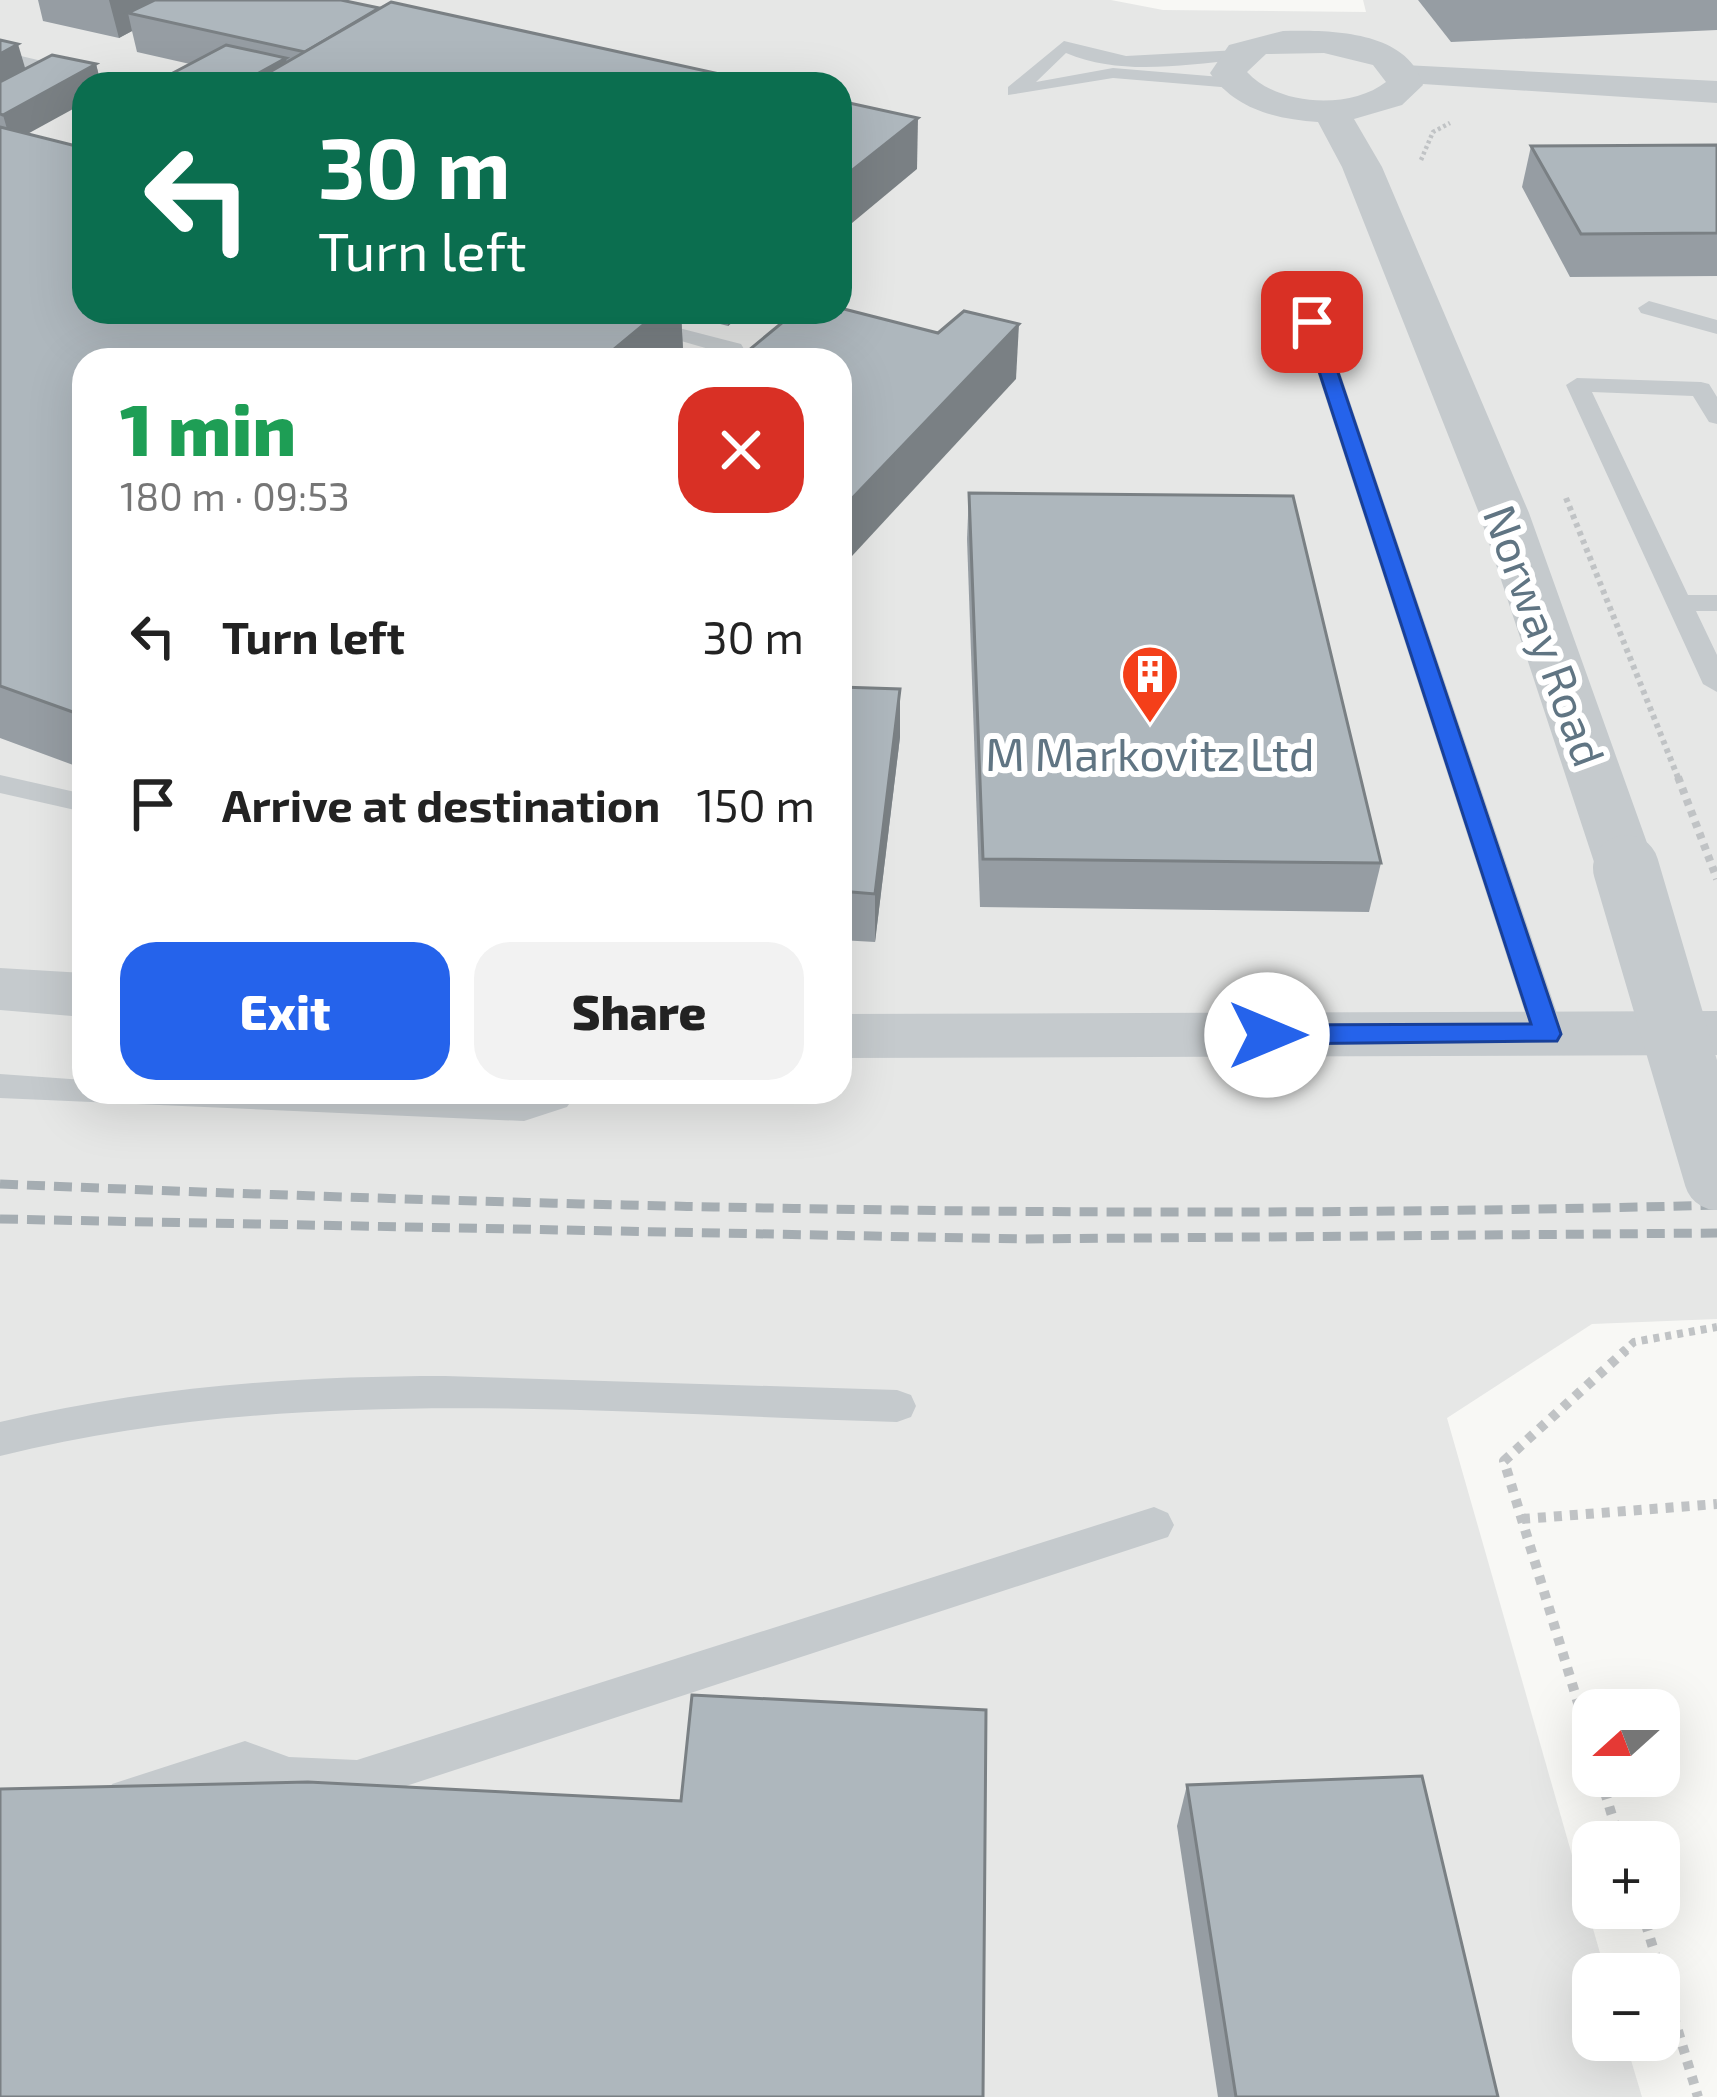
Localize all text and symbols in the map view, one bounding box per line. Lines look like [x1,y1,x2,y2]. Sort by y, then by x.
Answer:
text: 30 m [318,115,511,216]
icon: left [120,120,276,276]
text: Turn left [318,217,527,282]
pin [1261,271,1363,373]
icon: arrive [1279,289,1345,355]
text: 1 min [120,384,296,470]
button: close [678,387,804,513]
text: 180 m · 09:53 [120,472,350,519]
street label: Norway Road [1474,497,1618,773]
icon: left [120,603,186,669]
text: Turn left [222,609,405,663]
text: 30 m [702,609,804,663]
building icon: M Markovitz Ltd [1119,643,1181,725]
place label: M Markovitz Ltd [985,726,1315,780]
icon: arrive [120,771,186,837]
text: Arrive at destination [222,777,660,831]
text: 150 m [696,777,815,831]
button: Exit [120,942,450,1080]
button: Share [474,942,804,1080]
position arrow [1204,972,1330,1098]
north arrow [1572,1689,1680,1797]
map controls [1572,1689,1680,2061]
button: + [1572,1821,1680,1929]
button: − [1572,1953,1680,2061]

